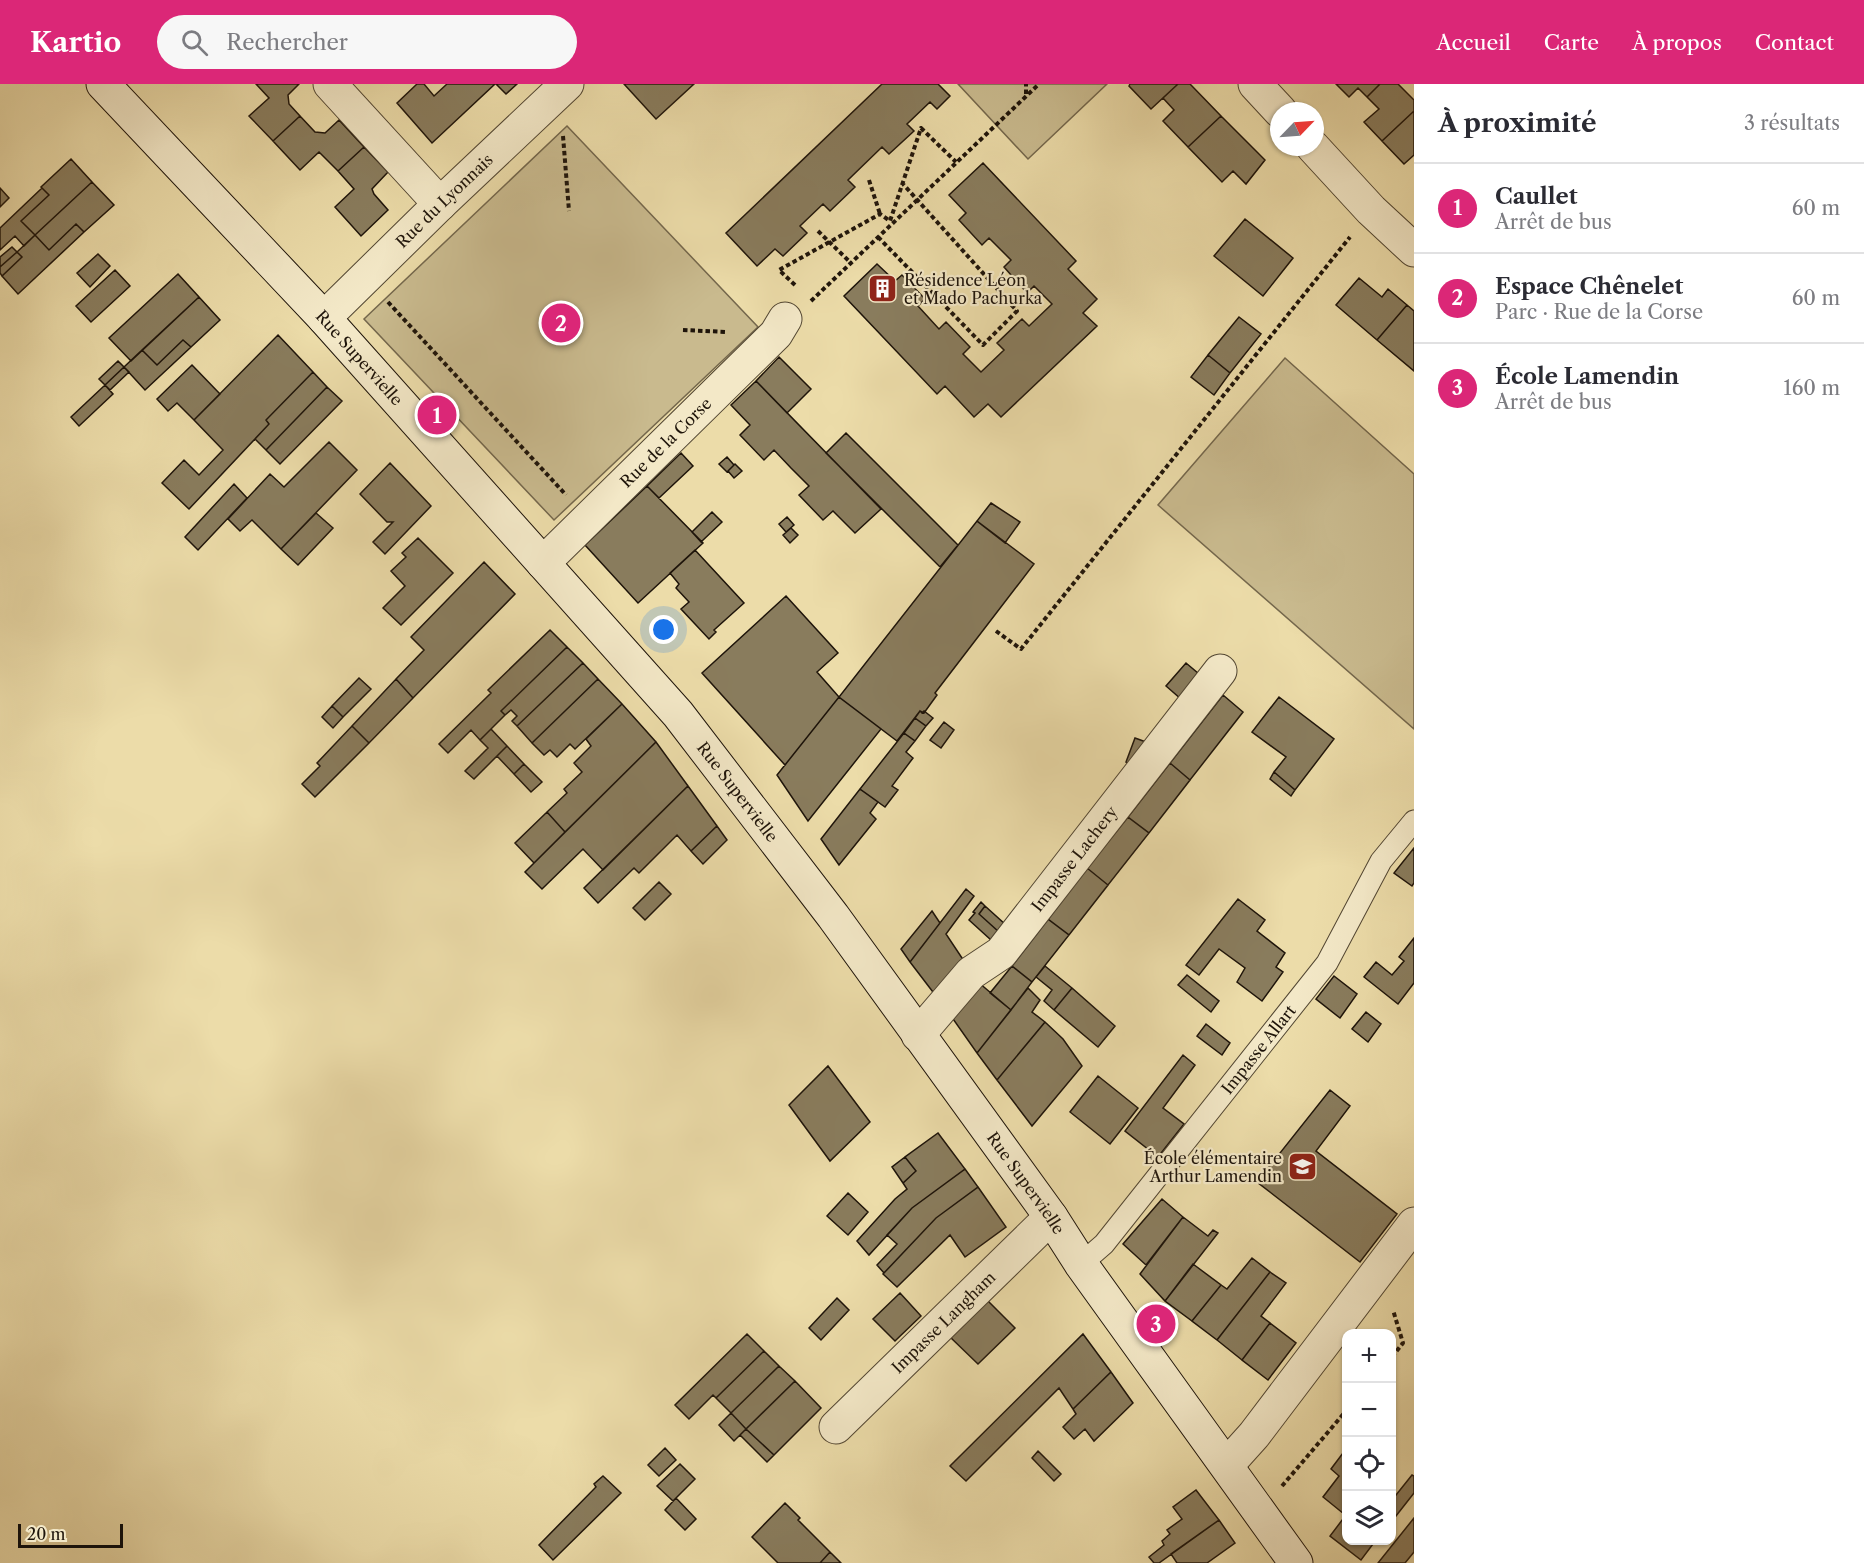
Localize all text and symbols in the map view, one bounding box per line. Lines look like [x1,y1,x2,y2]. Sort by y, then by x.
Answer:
search box [157,15,577,69]
text: Kartio [30,25,121,59]
icon: search [178,26,211,59]
text: Rechercher [226,29,348,56]
text: Accueil [1436,30,1511,55]
text: Carte [1544,30,1599,55]
text: À propos [1632,30,1722,55]
text: Contact [1755,30,1834,55]
north arrow [1270,102,1324,156]
text: À proximité [1438,107,1597,139]
text: 3 résultats [1744,111,1840,135]
street label: Rue du Lyonnais [392,149,497,252]
text: Caullet [1495,183,1578,210]
text: 1 [1453,196,1462,220]
text: 60 m [1792,196,1840,220]
text: Arrêt de bus [1495,210,1612,234]
place label: Résidence Léon et Mado Pachurka [904,270,1043,308]
building icon: Résidence Léon et Mado Pachurka [867,273,899,305]
text: Espace Chênelet [1495,273,1683,300]
text: 2 [1452,286,1463,310]
text: 60 m [1792,286,1840,310]
pin: 2 [542,300,580,346]
text: Parc · Rue de la Corse [1495,300,1703,324]
street label: Rue Supervielle [312,306,407,409]
text: École Lamendin [1495,363,1679,390]
text: 3 [1452,376,1463,400]
text: 160 m [1783,376,1840,400]
text: Arrêt de bus [1495,390,1612,414]
pin: 1 [418,392,456,438]
street label: Rue de la Corse [616,393,715,492]
your location [649,615,678,644]
street label: Rue Supervielle [693,738,782,846]
street label: Impasse Lachery [1027,801,1122,916]
street label: Impasse Allart [1217,1001,1300,1098]
street label: Rue Supervielle [983,1128,1069,1238]
place label: École élémentaire Arthur Lamendin [1144,1148,1282,1186]
school or university icon: École élémentaire Arthur Lamendin [1287,1151,1319,1183]
street label: Impasse Langham [887,1267,999,1377]
pin: 3 [1136,1302,1176,1346]
map controls [1342,1329,1396,1545]
button: + [1342,1329,1396,1383]
button: − [1342,1383,1396,1437]
button: locate [1342,1437,1396,1491]
button: layers [1342,1491,1396,1545]
scale bar [18,1521,123,1548]
text: 20 m [27,1524,66,1544]

